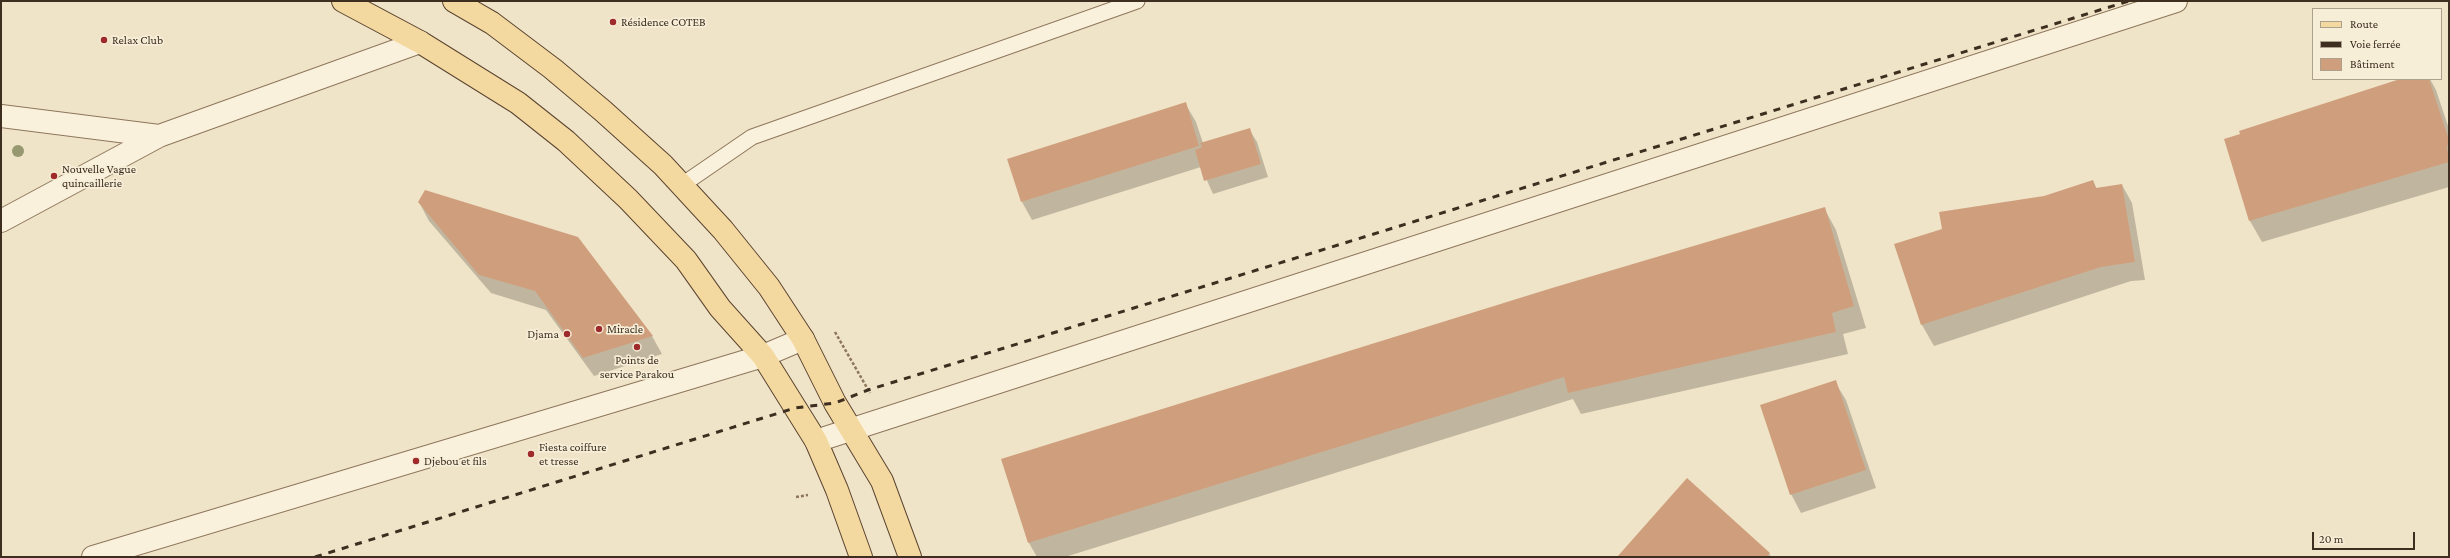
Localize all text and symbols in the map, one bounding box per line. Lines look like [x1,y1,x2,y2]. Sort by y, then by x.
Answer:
legend [2312,8,2442,80]
place label: Résidence COTEB [621,15,706,29]
marker: Résidence COTEB [608,17,618,27]
text: Route [2350,17,2378,31]
place label: Relax Club [112,33,163,47]
marker: Relax Club [99,35,109,45]
text: Voie ferrée [2350,37,2401,51]
text: Bâtiment [2350,57,2395,71]
place label: Nouvelle Vague quincaillerie [62,162,136,190]
marker: Nouvelle Vague quincaillerie [49,171,59,181]
place label: Miracle [607,322,643,336]
marker: Miracle [594,324,604,334]
place label: Djama [527,327,559,341]
marker: Djama [562,329,572,339]
marker: Points de service Parakou [632,342,642,352]
place label: Points de service Parakou [600,353,674,381]
place label: Fiesta coiffure et tresse [539,440,606,468]
marker: Fiesta coiffure et tresse [526,449,536,459]
place label: Djebou et fils [424,454,487,468]
marker: Djebou et fils [411,456,421,466]
scale bar [2314,524,2417,550]
text: 20 m [2319,532,2343,546]

